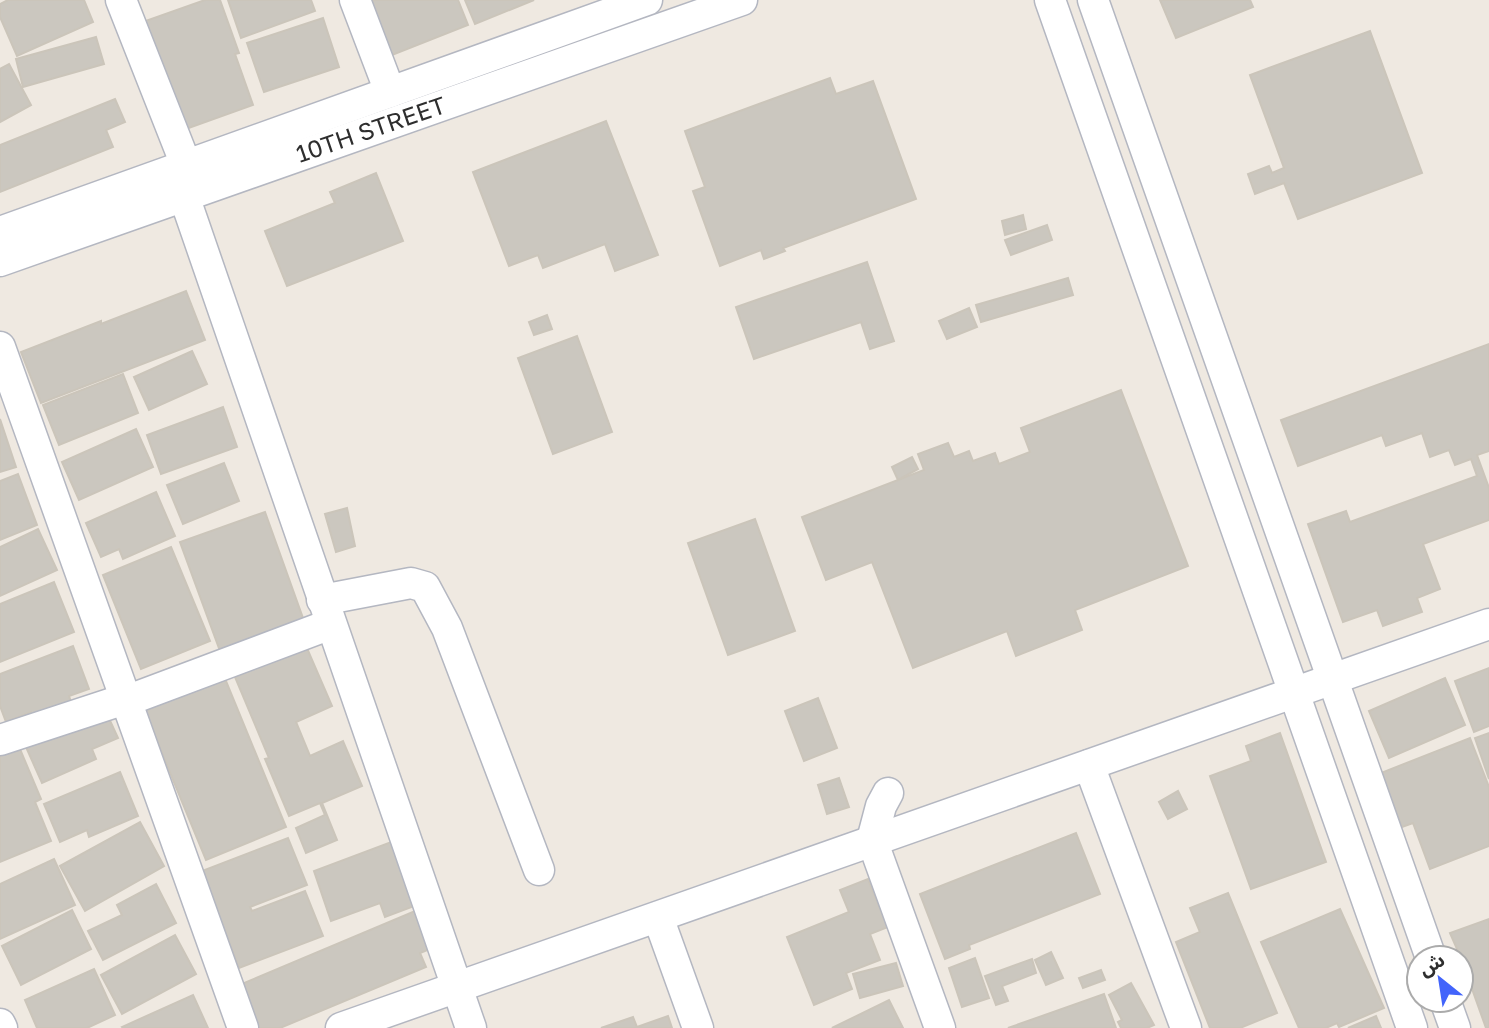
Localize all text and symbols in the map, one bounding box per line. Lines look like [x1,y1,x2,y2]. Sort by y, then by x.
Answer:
street label: 10TH STREET [292,89,449,168]
north arrow [1405,944,1475,1014]
text: ش [1414,947,1448,980]

